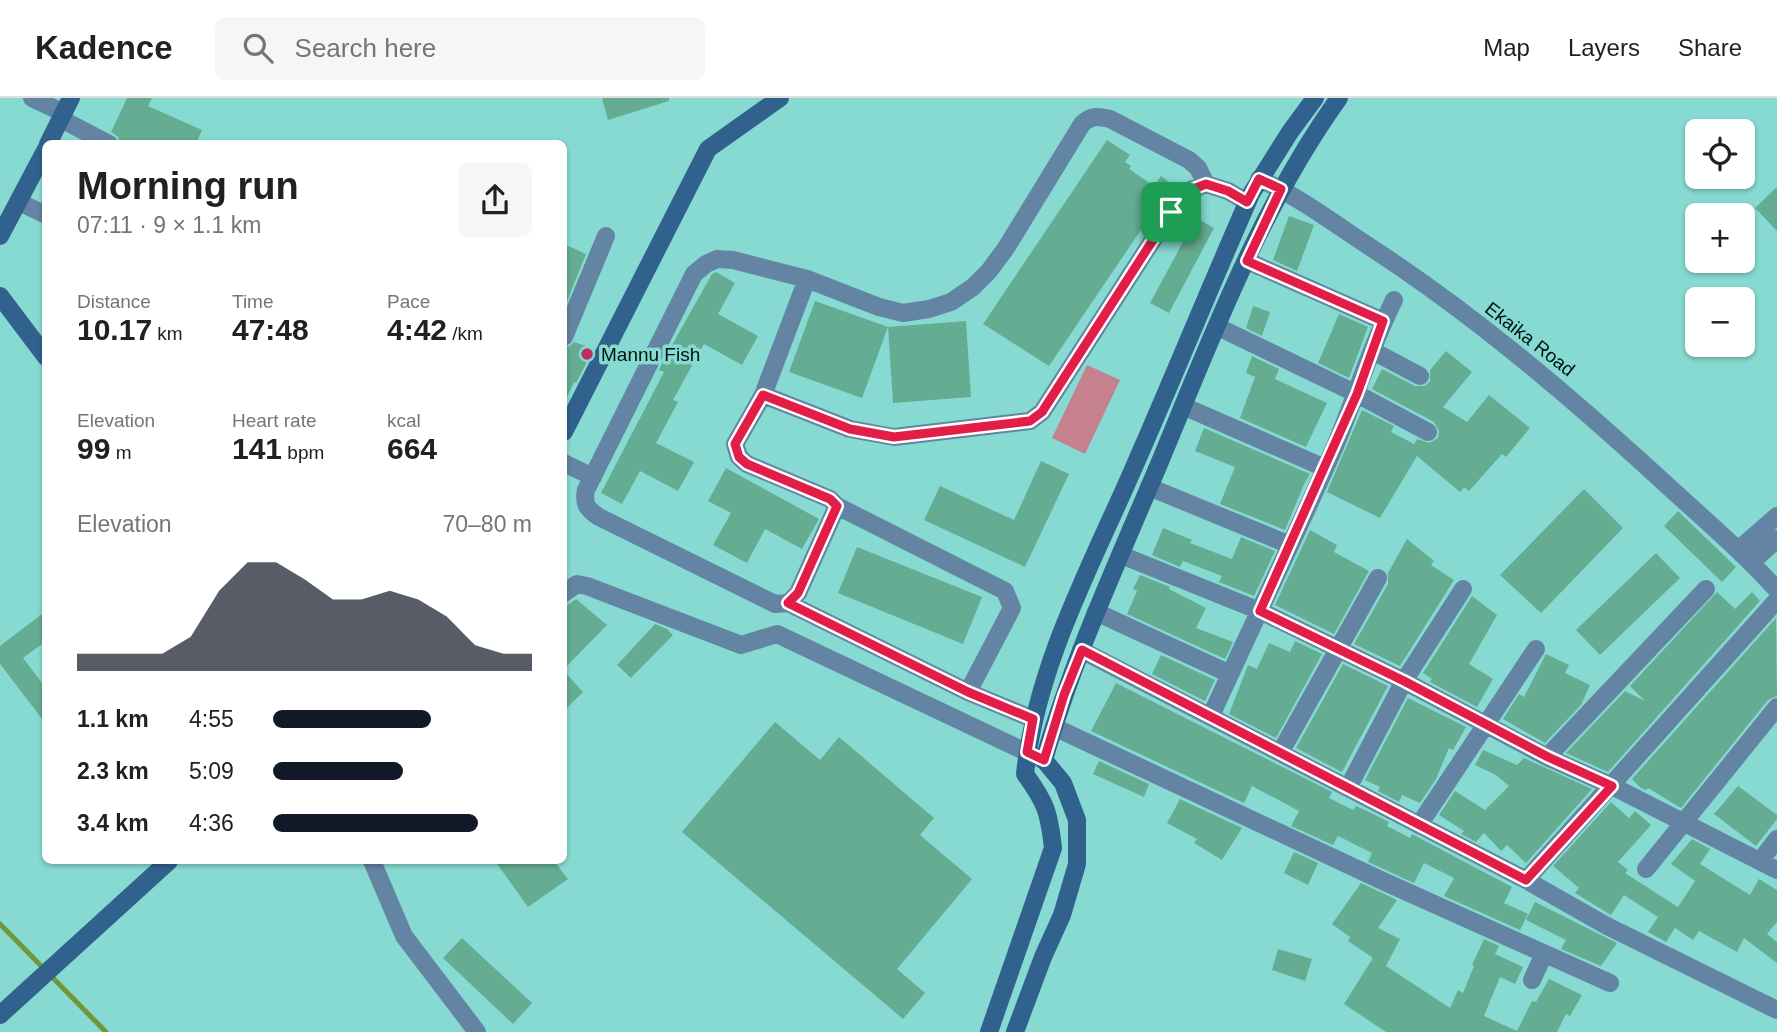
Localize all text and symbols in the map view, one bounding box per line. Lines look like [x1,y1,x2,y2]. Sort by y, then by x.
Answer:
search box [215,17,705,80]
text: Kadence [35,29,173,66]
icon: search [239,29,277,67]
text: Search here [295,33,436,63]
text: Map [1483,34,1530,61]
text: Layers [1568,34,1640,61]
text: Share [1678,34,1742,61]
map controls [1685,119,1755,357]
button: locate [1685,119,1755,189]
button: share [458,163,532,237]
text: Morning run [77,165,299,207]
pin [1141,182,1201,242]
icon: arrive [1152,193,1190,231]
button: + [1685,203,1755,273]
text: 07:11 · 9 × 1.1 km [77,212,261,238]
button: − [1685,287,1755,357]
text: Distance [77,291,151,312]
text: Time [232,291,274,312]
text: Pace [387,291,430,312]
street label: Ekaika Road [1481,298,1579,380]
text: 10.17 [77,313,152,346]
text: 47:48 [232,313,309,346]
text: 4:42 [387,313,447,346]
text: km [152,323,183,344]
text: /km [447,323,483,344]
place label: Mannu Fish [601,344,700,365]
marker: Mannu Fish [579,346,595,362]
text: Elevation [77,410,155,431]
text: Heart rate [232,410,316,431]
text: kcal [387,410,421,431]
text: 99 [77,432,110,465]
text: 141 [232,432,282,465]
text: 664 [387,432,437,465]
text: m [110,442,131,463]
text: bpm [282,442,324,463]
text: Elevation [77,511,172,537]
text: 70–80 m [442,511,532,537]
text: 1.1 km [77,706,149,732]
text: 4:55 [189,706,234,732]
text: 2.3 km [77,758,149,784]
text: 5:09 [189,758,234,784]
text: 3.4 km [77,810,149,836]
text: 4:36 [189,810,234,836]

